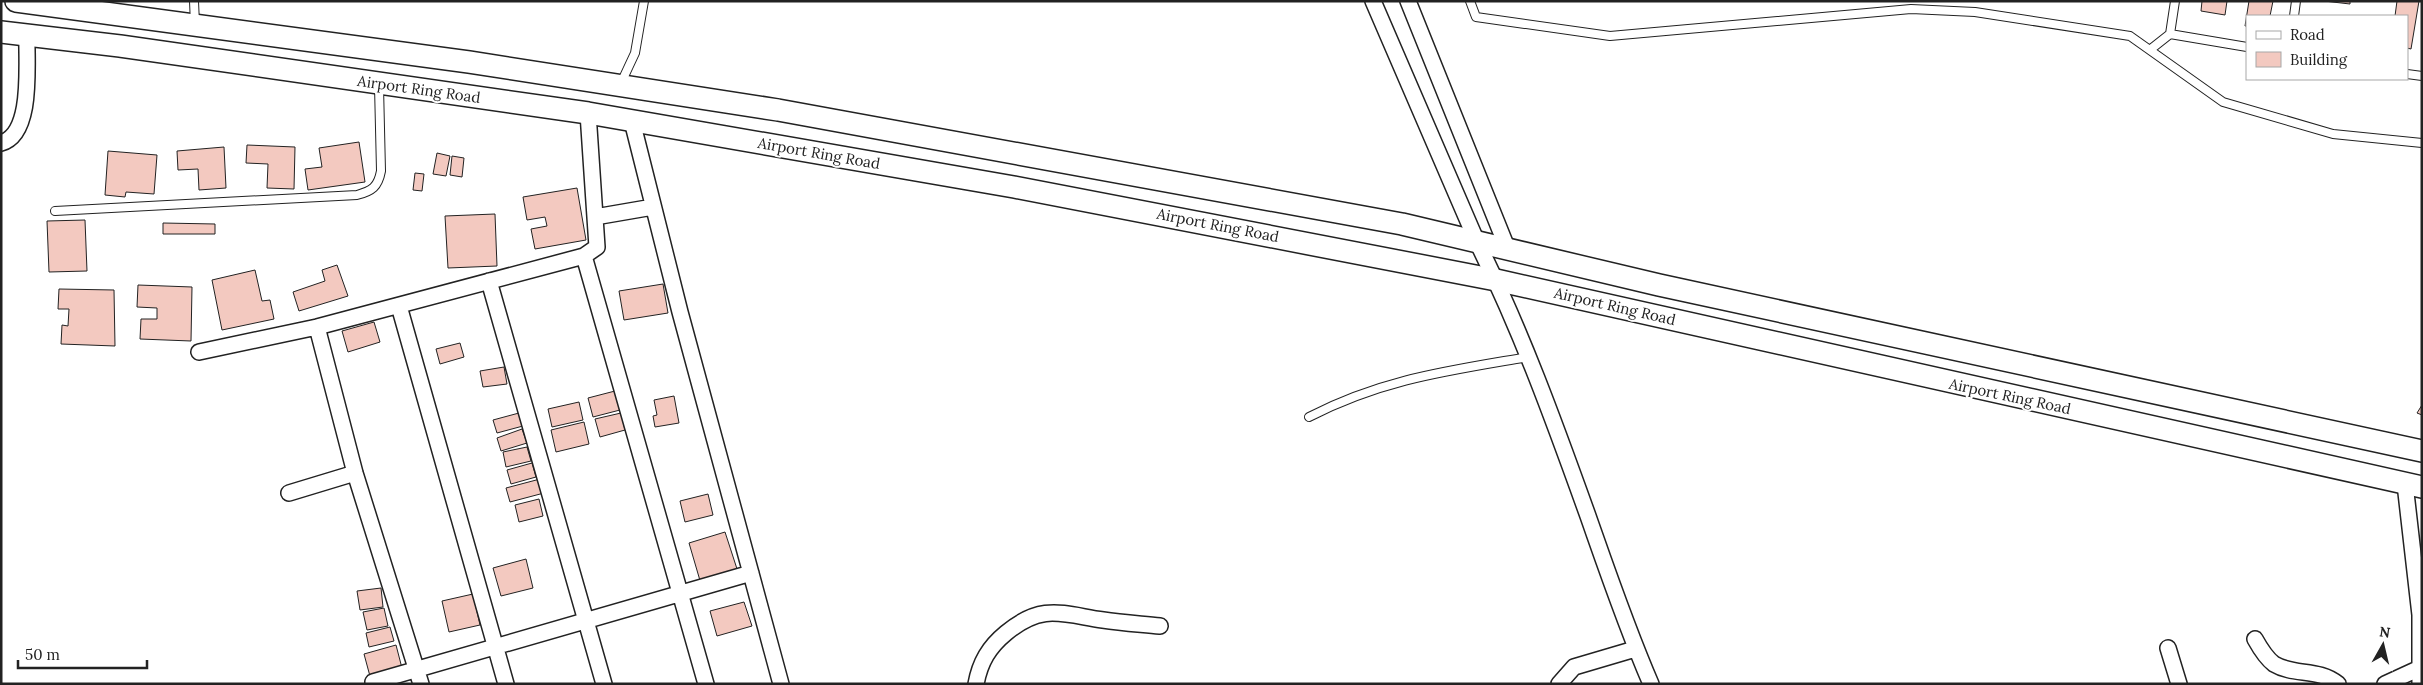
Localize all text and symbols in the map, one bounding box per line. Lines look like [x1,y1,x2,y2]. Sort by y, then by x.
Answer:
legend [2246,15,2408,80]
text: Road [2290,25,2325,44]
text: Building [2290,50,2348,69]
street label: Airport Ring Road [355,71,482,107]
street label: Airport Ring Road [755,133,882,173]
street label: Airport Ring Road [1154,204,1281,246]
street label: Airport Ring Road [1551,283,1678,329]
street label: Airport Ring Road [1946,374,2073,418]
north arrow [2358,620,2408,670]
text: N [2378,622,2392,642]
scale bar [18,638,146,670]
text: 50 m [25,645,60,664]

